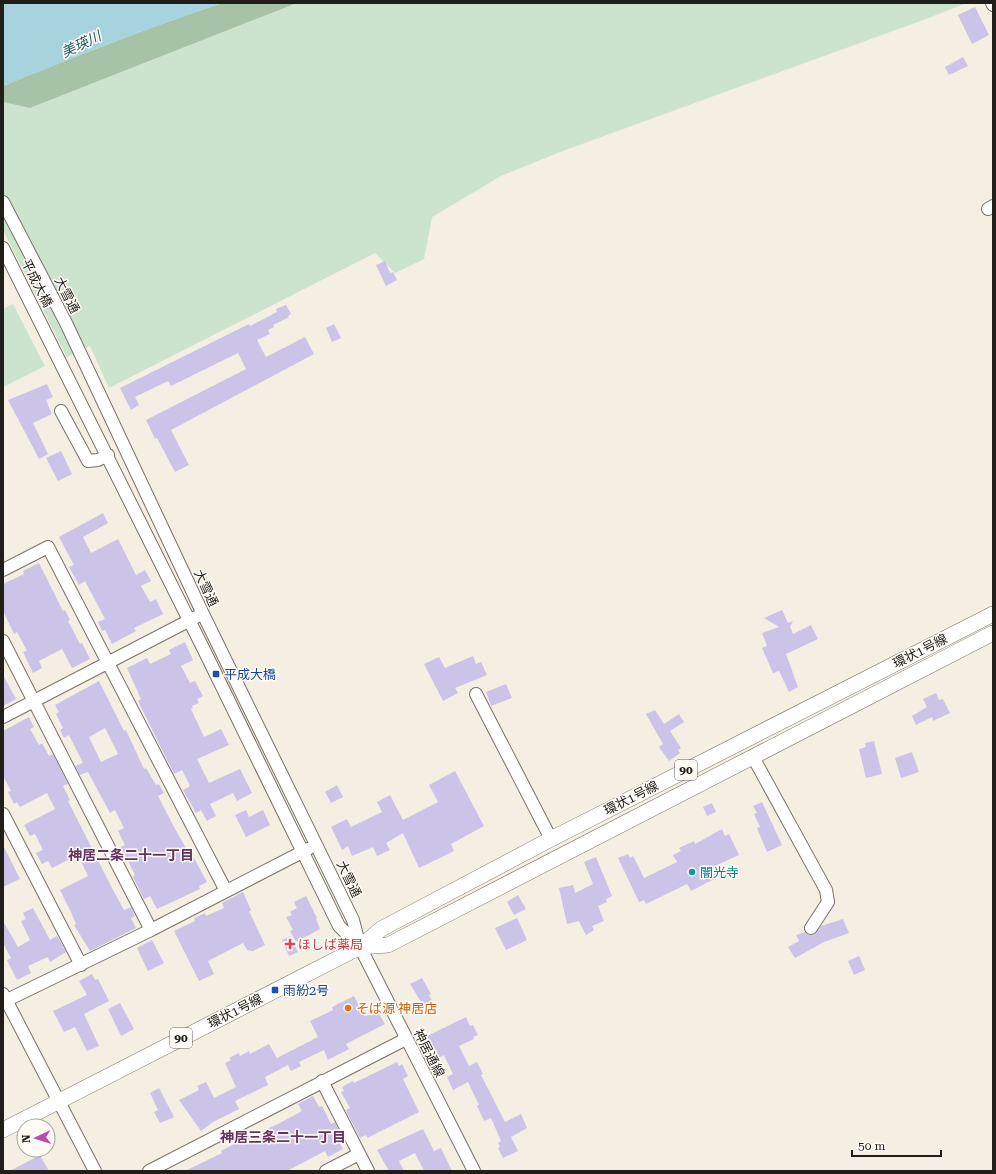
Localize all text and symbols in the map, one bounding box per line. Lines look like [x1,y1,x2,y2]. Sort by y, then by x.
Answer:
water label: 美瑛川 [59,27,105,60]
street label: 平成大橋 [19,256,55,310]
street label: 大雪通 [51,274,83,316]
street label: 大雪通 [191,567,221,609]
street label: 環状1号線 [890,631,950,671]
place label: 平成大橋 [224,667,276,682]
marker: 平成大橋 [211,669,221,679]
road number: 90 [675,760,697,780]
street label: 環状1号線 [601,778,661,818]
district label: 神居二条二十一丁目 [68,847,194,863]
street label: 大雪通 [334,858,364,900]
place label: 闇光寺 [700,865,739,880]
marker: 闇光寺 [687,867,697,877]
place label: ほしば薬局 [298,937,363,952]
marker: ほしば薬局 [285,939,295,949]
place label: 雨紛2号 [283,983,329,998]
marker: 雨紛2号 [270,985,280,995]
street label: 環状1号線 [205,991,265,1031]
place label: そば源 神居店 [356,1001,437,1016]
marker: そば源 神居店 [343,1003,353,1013]
street label: 神居通線 [411,1026,447,1080]
road number: 90 [170,1028,192,1048]
north arrow [16,1118,56,1158]
district label: 神居三条二十一丁目 [220,1129,346,1145]
scale bar [852,1132,941,1158]
text: N [20,1133,33,1143]
text: 50 m [858,1139,885,1153]

